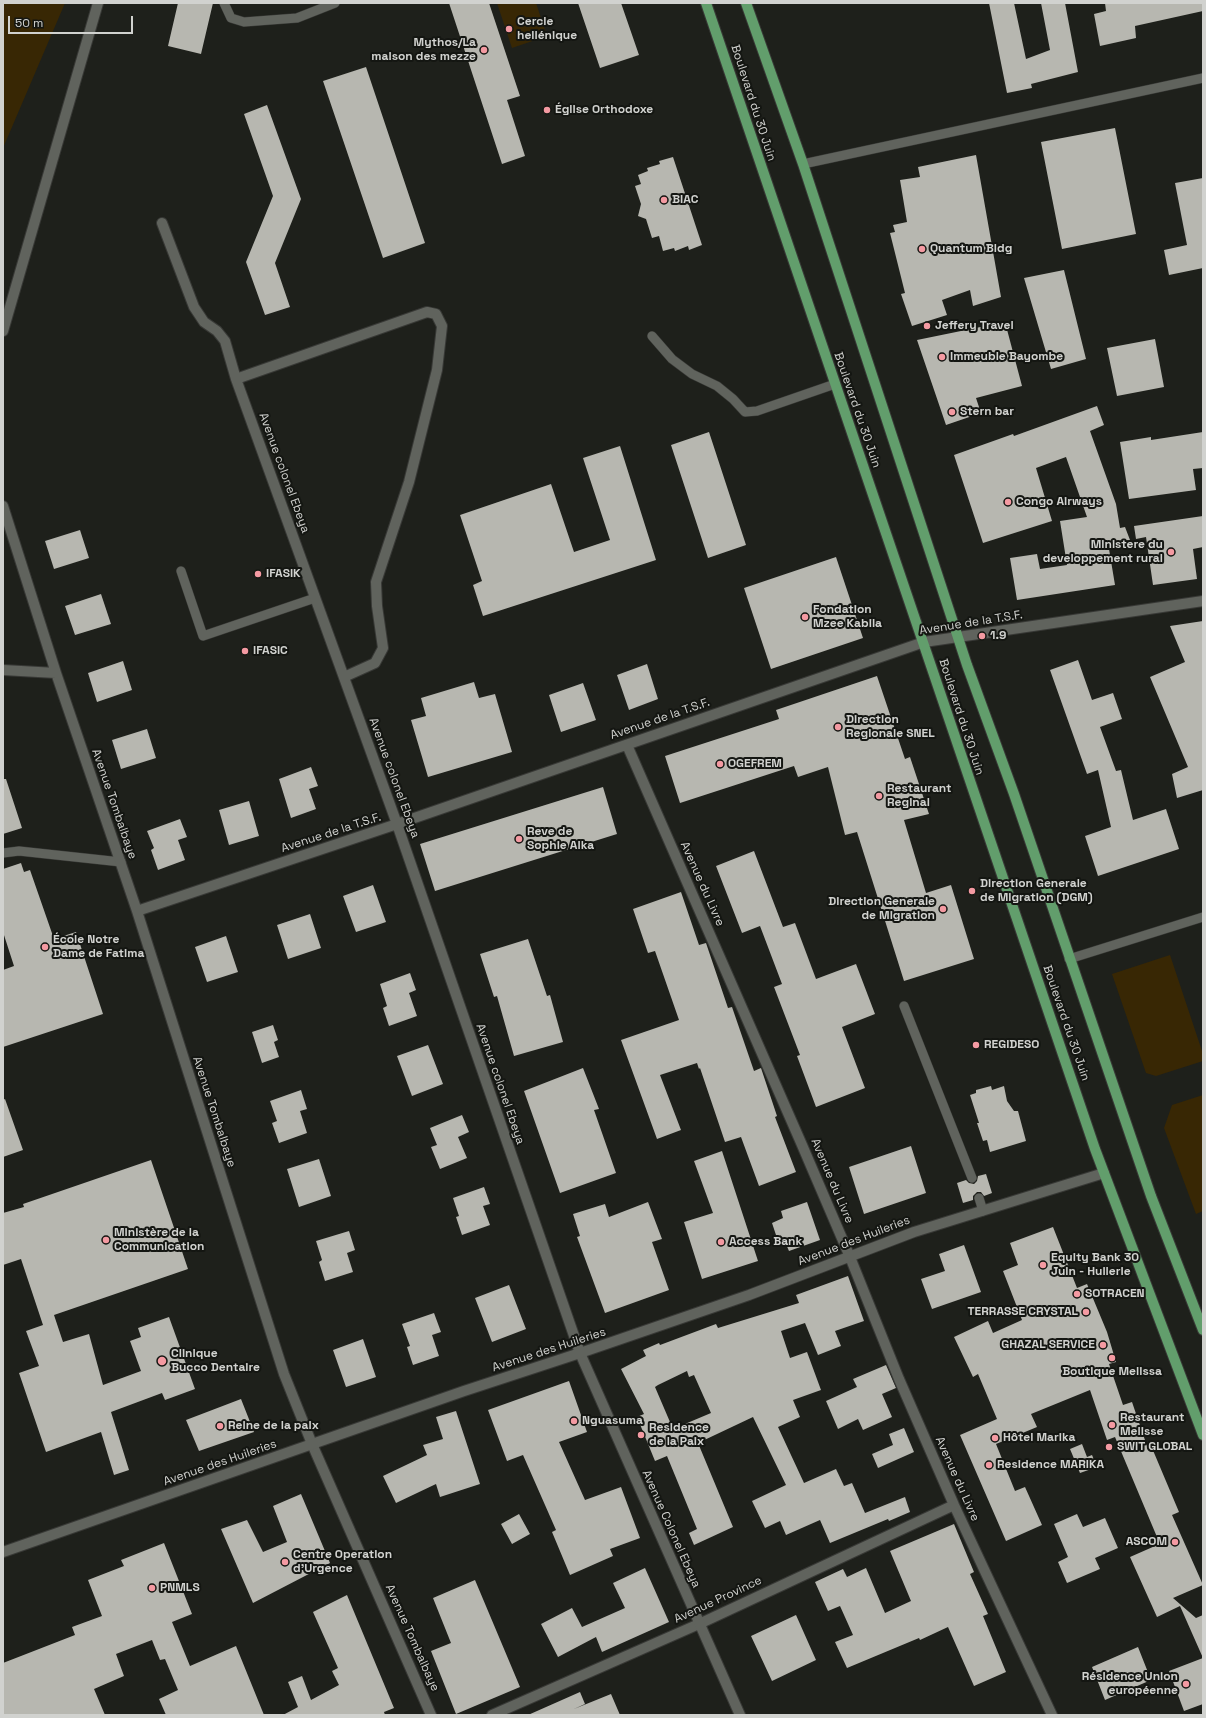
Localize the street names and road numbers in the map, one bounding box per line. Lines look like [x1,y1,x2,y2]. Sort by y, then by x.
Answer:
street label: Boulevard du 30 Juin [727,43,779,163]
street label: Boulevard du 30 Juin [830,350,884,470]
street label: Avenue colonel Ebeya [256,411,312,535]
street label: Avenue de la T.S.F. [918,608,1024,638]
street label: Boulevard du 30 Juin [935,657,987,777]
street label: Avenue de la T.S.F. [608,695,712,743]
street label: Avenue colonel Ebeya [366,716,422,840]
street label: Avenue Tombalbaye [88,747,140,861]
street label: Avenue de la T.S.F. [279,810,383,856]
street label: Avenue du Livre [677,840,727,928]
street label: Boulevard du 30 Juin [1039,963,1093,1083]
street label: Avenue colonel Ebeya [473,1022,527,1146]
street label: Avenue Tombalbaye [189,1055,239,1169]
street label: Avenue du Livre [808,1136,856,1226]
street label: Avenue des Huileries [796,1213,912,1269]
street label: Avenue des Huileries [490,1325,608,1375]
street label: Avenue du Livre [932,1435,982,1523]
street label: Avenue des Huileries [161,1437,279,1489]
street label: Avenue Colonel Ebeya [639,1468,703,1590]
street label: Avenue Province [672,1573,764,1627]
street label: Avenue Tombalbaye [382,1582,442,1694]

